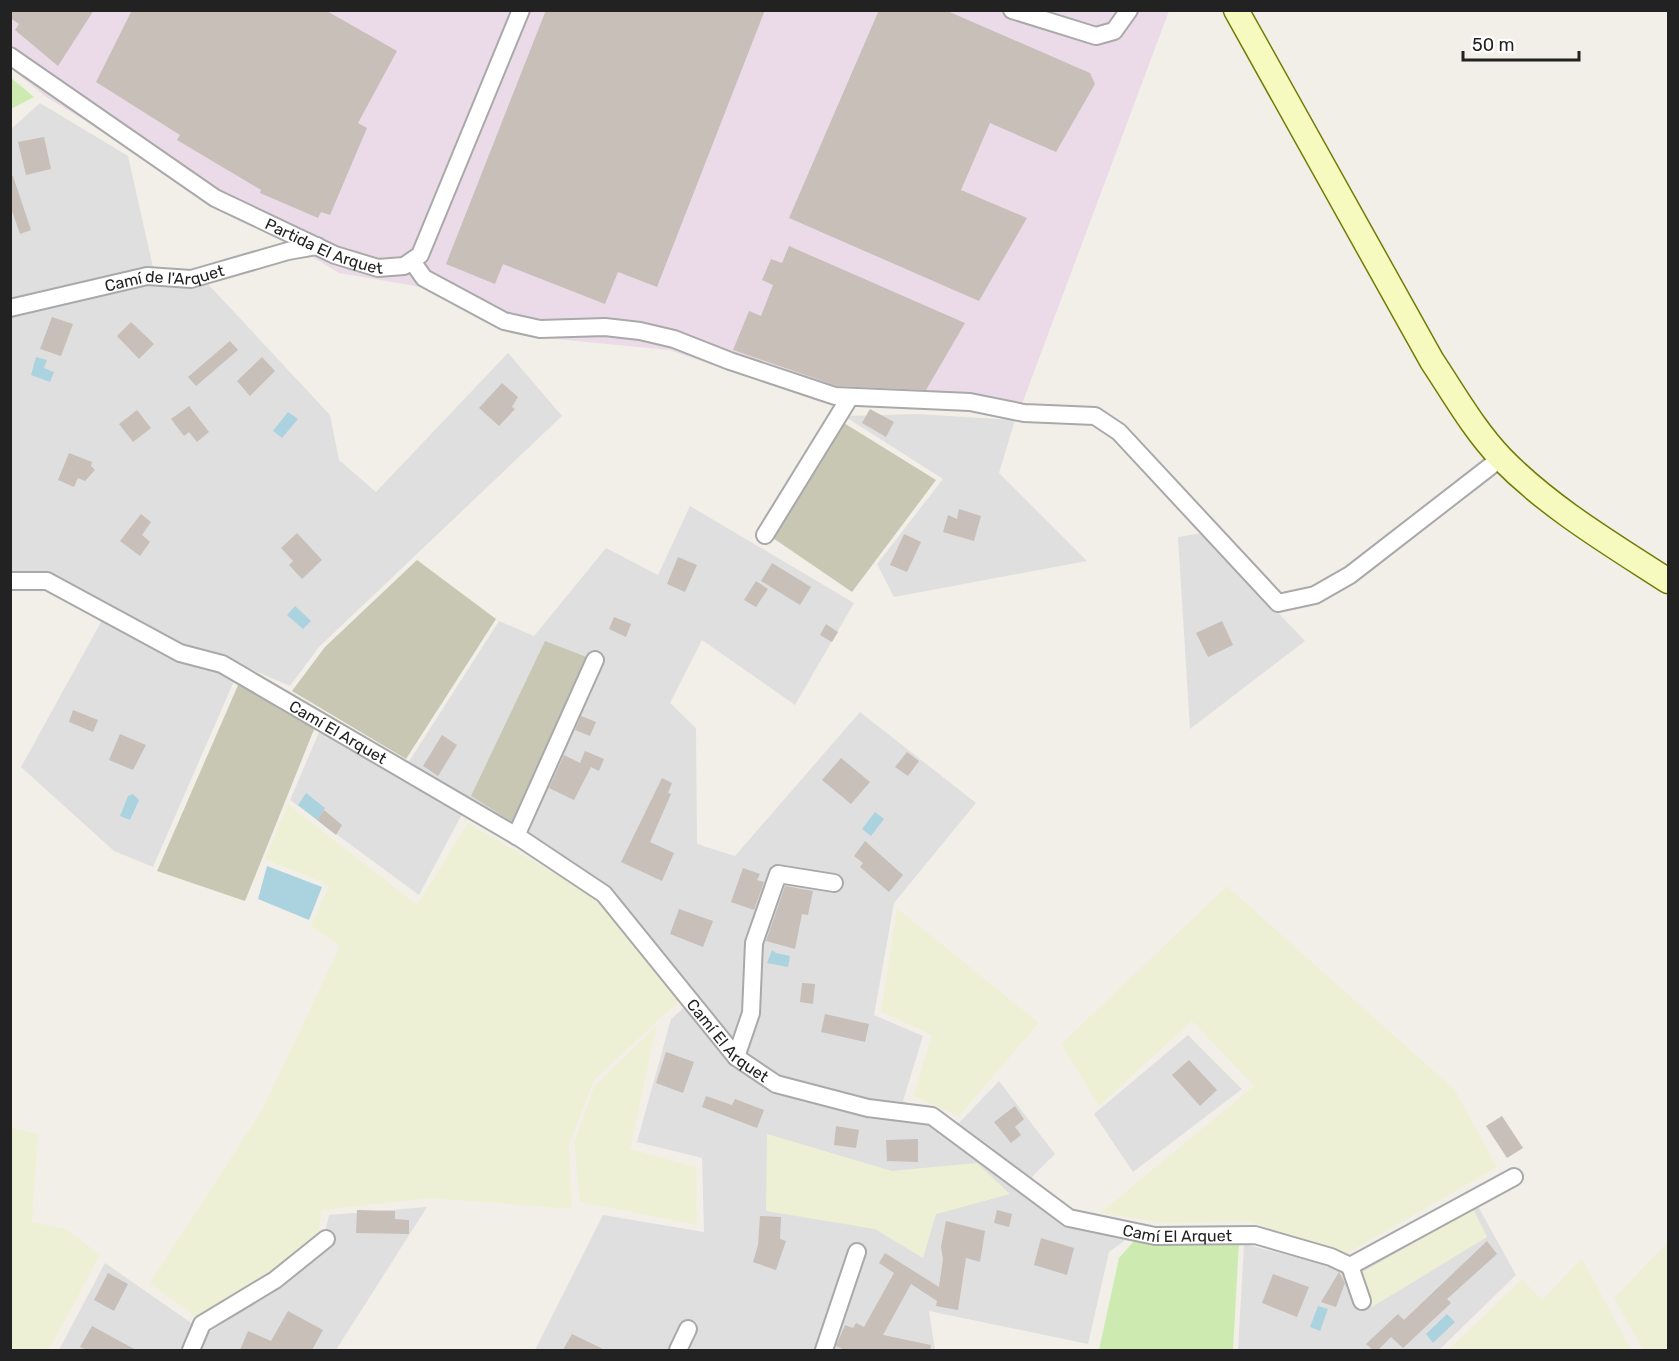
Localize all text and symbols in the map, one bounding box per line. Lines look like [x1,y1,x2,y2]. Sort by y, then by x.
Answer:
scale bar [1463,24,1578,62]
text: 50 m [1472,34,1515,56]
street label: Partida El Arquet [262,214,383,278]
street label: Camí de l'Arquet [103,260,226,295]
street label: Camí El Arquet [286,696,390,768]
street label: Camí El Arquet [683,995,772,1086]
street label: Camí El Arquet [1121,1220,1232,1245]

